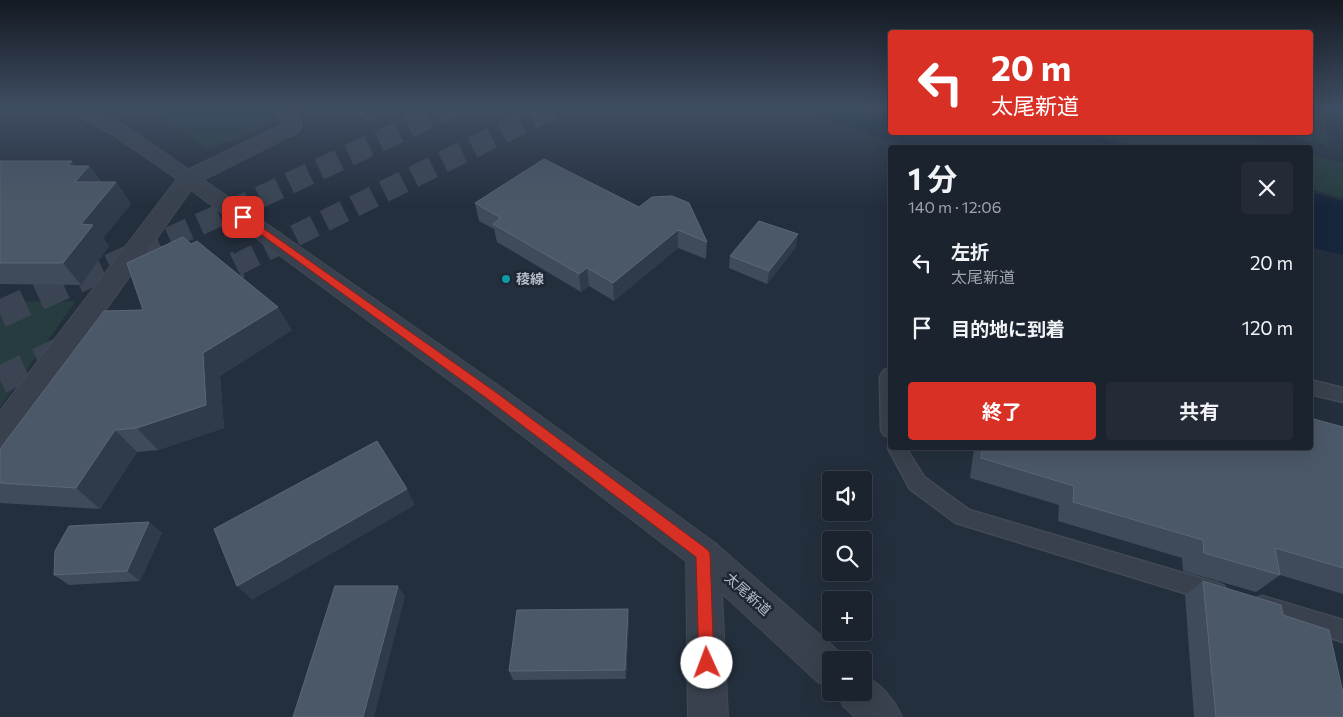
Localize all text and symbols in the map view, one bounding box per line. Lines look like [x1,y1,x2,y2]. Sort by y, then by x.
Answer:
text: 20 m [991,45,1071,88]
icon: left [908,50,973,115]
text: 太尾新道 [991,92,1079,119]
text: 1 分 [908,159,957,196]
button: close [1241,162,1293,214]
pin [222,196,264,238]
text: 140 m · 12:06 [908,197,1001,216]
icon: arrive [229,203,257,231]
text: 左折 [951,240,989,263]
icon: left [908,249,936,277]
text: 20 m [1250,251,1293,274]
text: 太尾新道 [951,267,1015,286]
place label: 稜線 [516,270,544,287]
marker: 稜線 [500,273,512,285]
icon: arrive [908,314,936,342]
text: 120 m [1242,316,1293,339]
text: 目的地に到着 [951,317,1065,340]
button: 終了 [908,382,1096,440]
button: 共有 [1106,382,1293,440]
map controls [822,471,872,701]
button: sound [822,471,872,521]
button: search [822,531,872,581]
street label: 太尾新道 [722,569,775,619]
button: + [822,591,872,641]
position arrow [680,636,732,688]
button: − [822,651,872,701]

